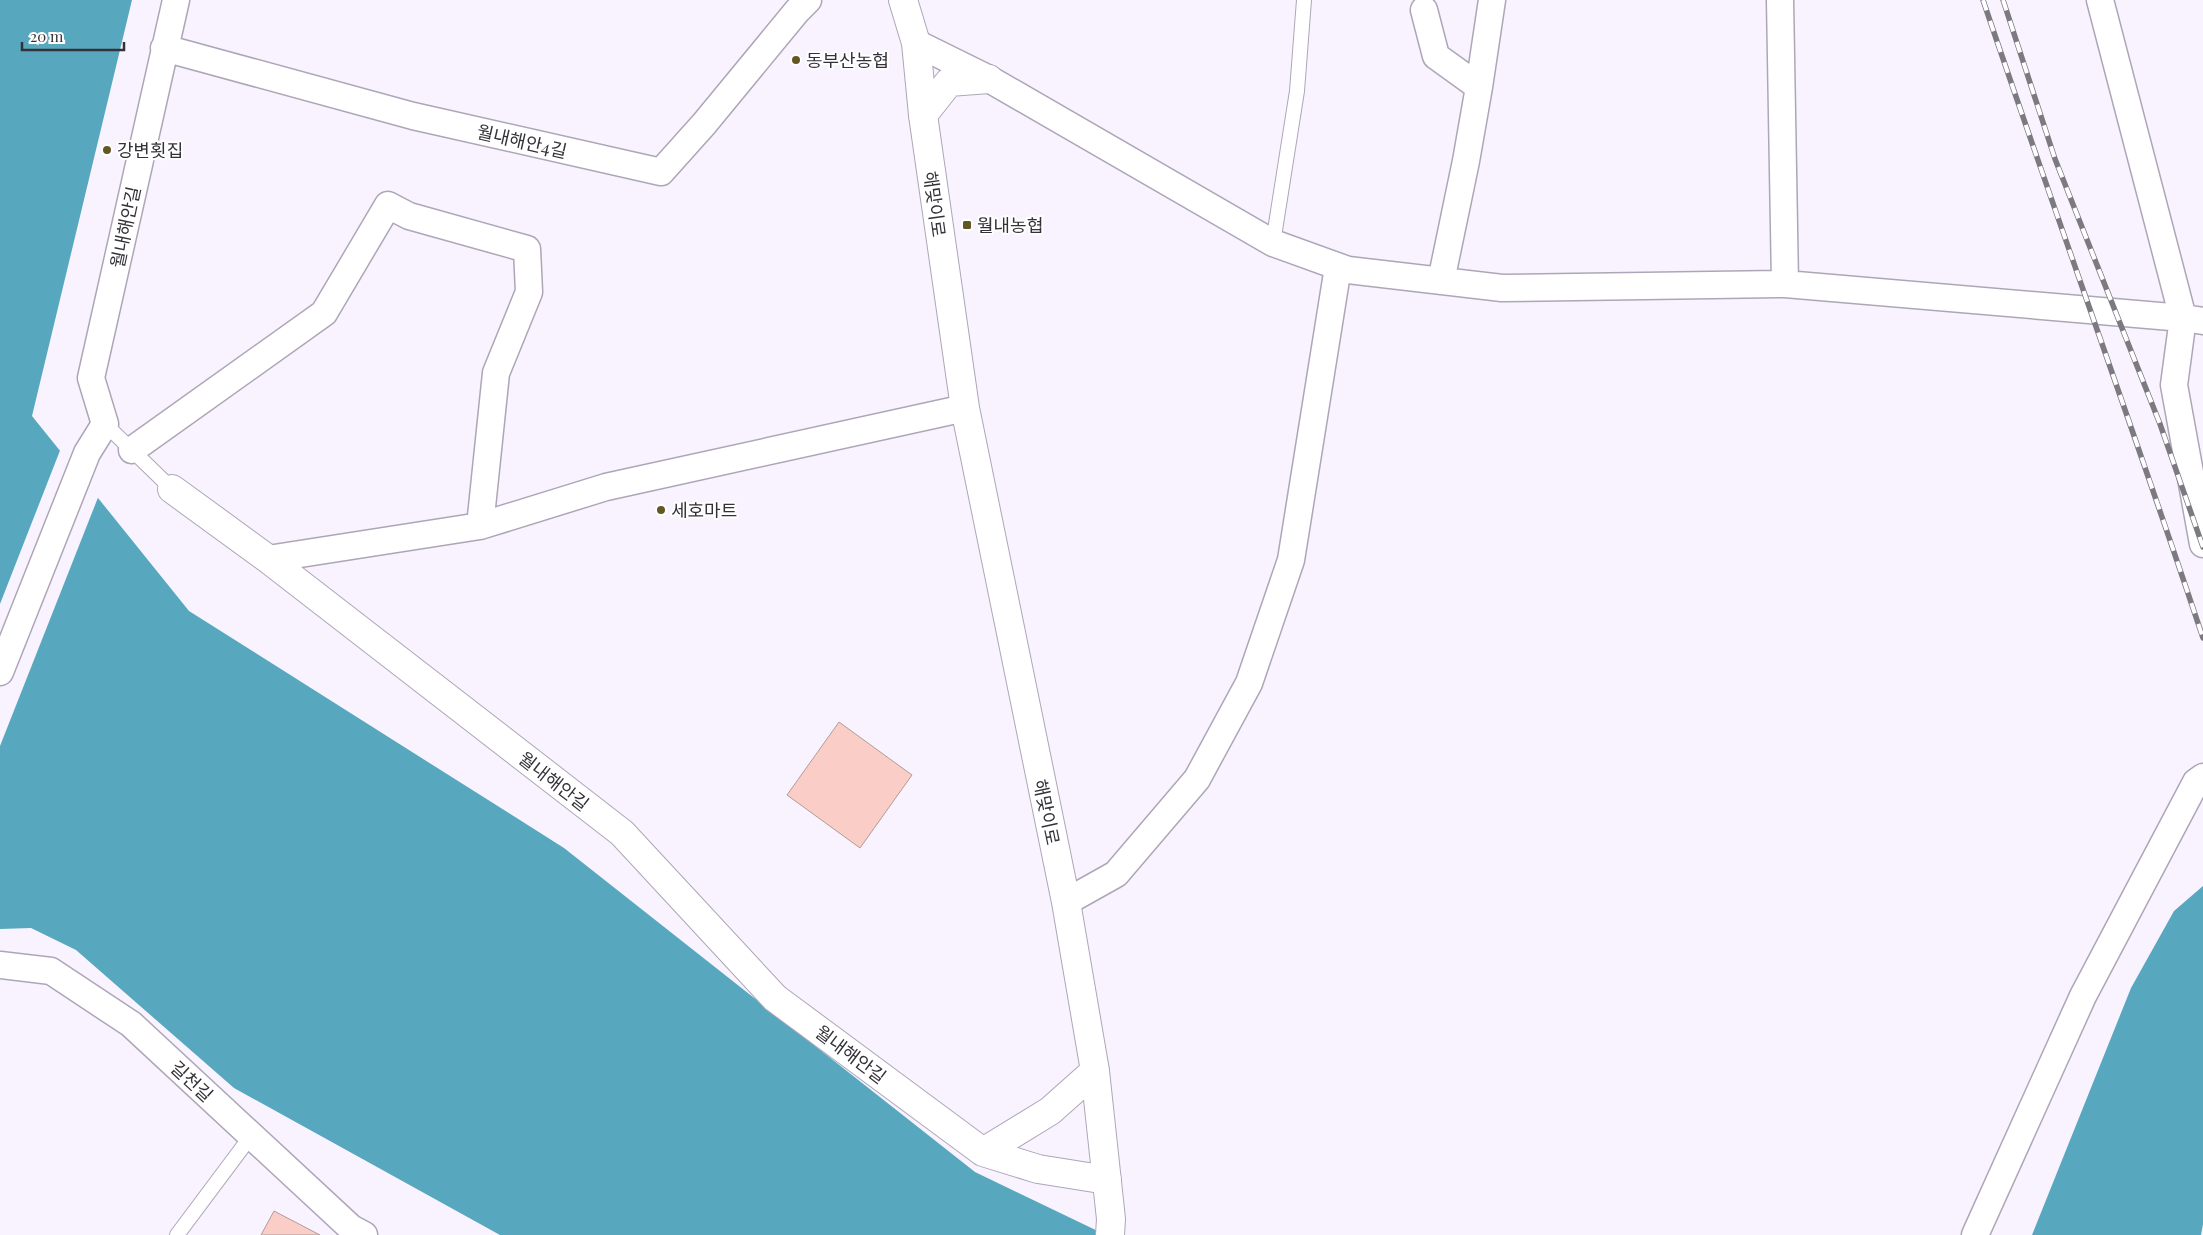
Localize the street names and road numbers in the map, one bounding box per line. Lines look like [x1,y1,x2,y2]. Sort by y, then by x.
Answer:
street label: 월내해안4길 [475,119,569,163]
street label: 해맞이로 [919,170,951,238]
street label: 월내해안길 [105,184,145,270]
street label: 월내해안길 [514,746,594,816]
street label: 해맞이로 [1028,777,1066,847]
street label: 월내해안길 [811,1019,891,1089]
street label: 길천길 [166,1055,218,1107]

